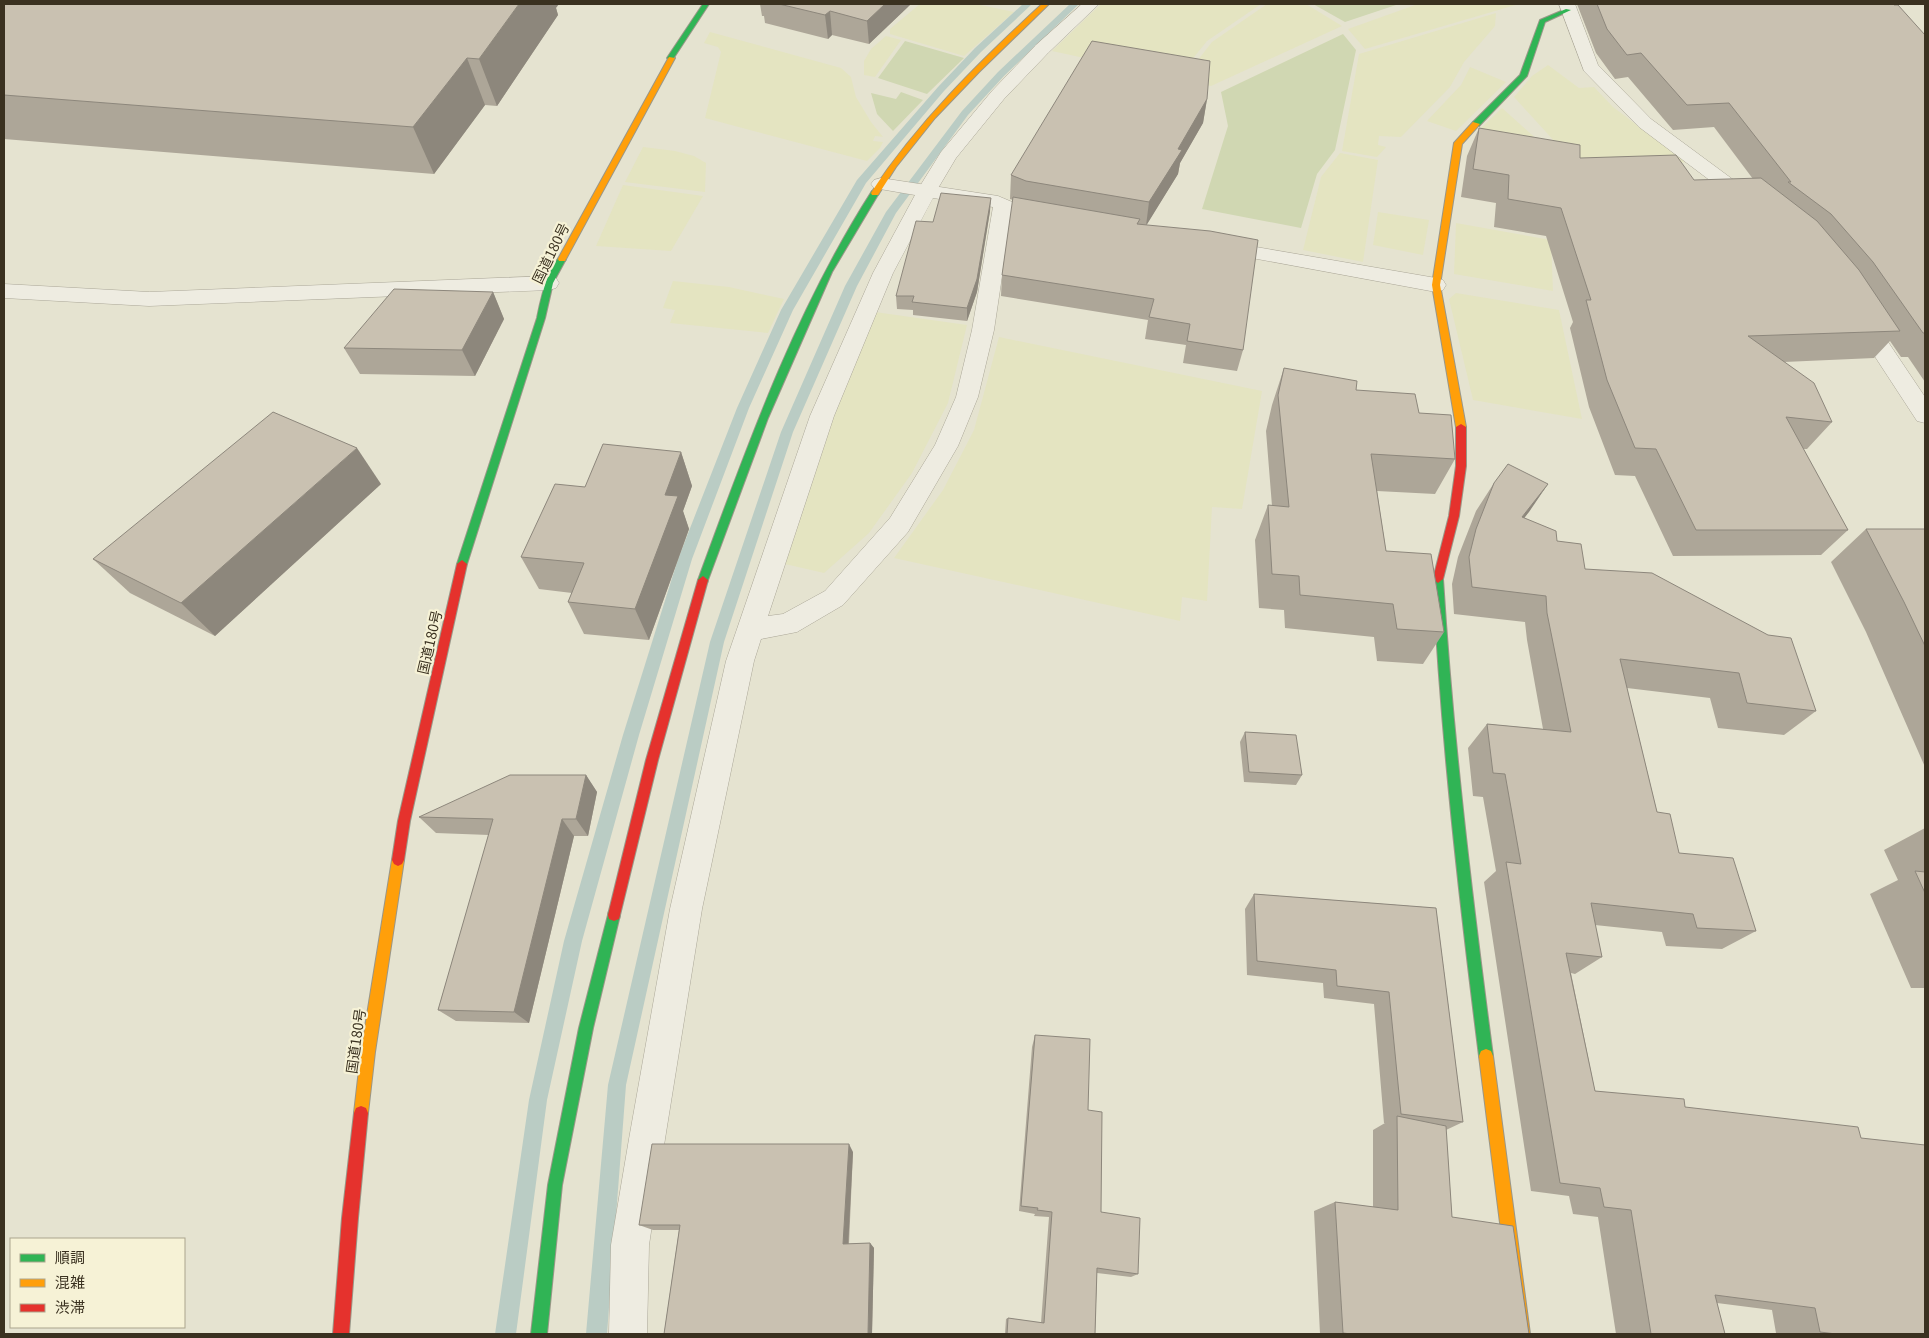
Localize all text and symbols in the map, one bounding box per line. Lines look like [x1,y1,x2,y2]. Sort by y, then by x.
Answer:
street label: 国道180号 [527,219,573,287]
street label: 国道180号 [412,608,446,676]
street label: 国道180号 [341,1007,369,1075]
legend [10,1238,185,1328]
text: 順調 [55,1246,85,1267]
text: 混雑 [55,1271,85,1292]
text: 渋滞 [55,1296,85,1317]

